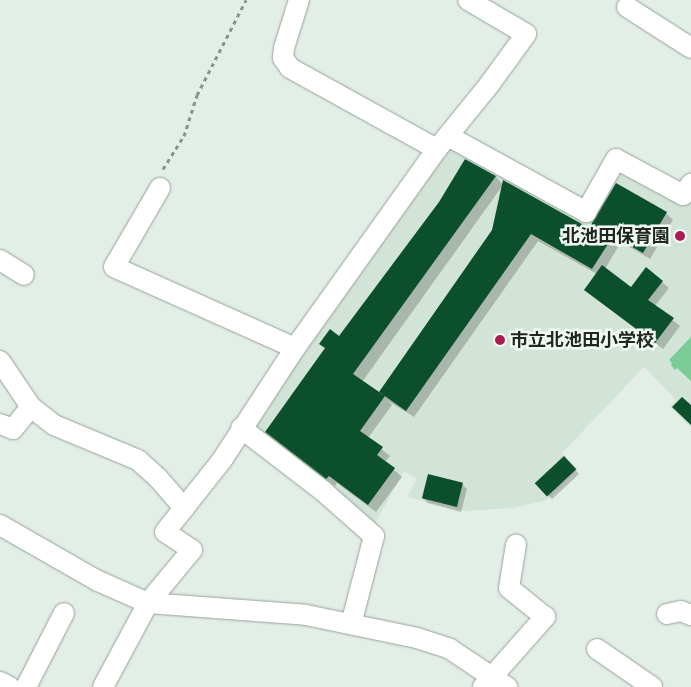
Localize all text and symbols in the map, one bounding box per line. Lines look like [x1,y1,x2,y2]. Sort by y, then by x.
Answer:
place label: 北池田保育園 [562,225,670,247]
marker: 北池田保育園 [674,230,686,242]
place label: 市立北池田小学校 [510,329,654,351]
marker: 市立北池田小学校 [494,334,506,346]

